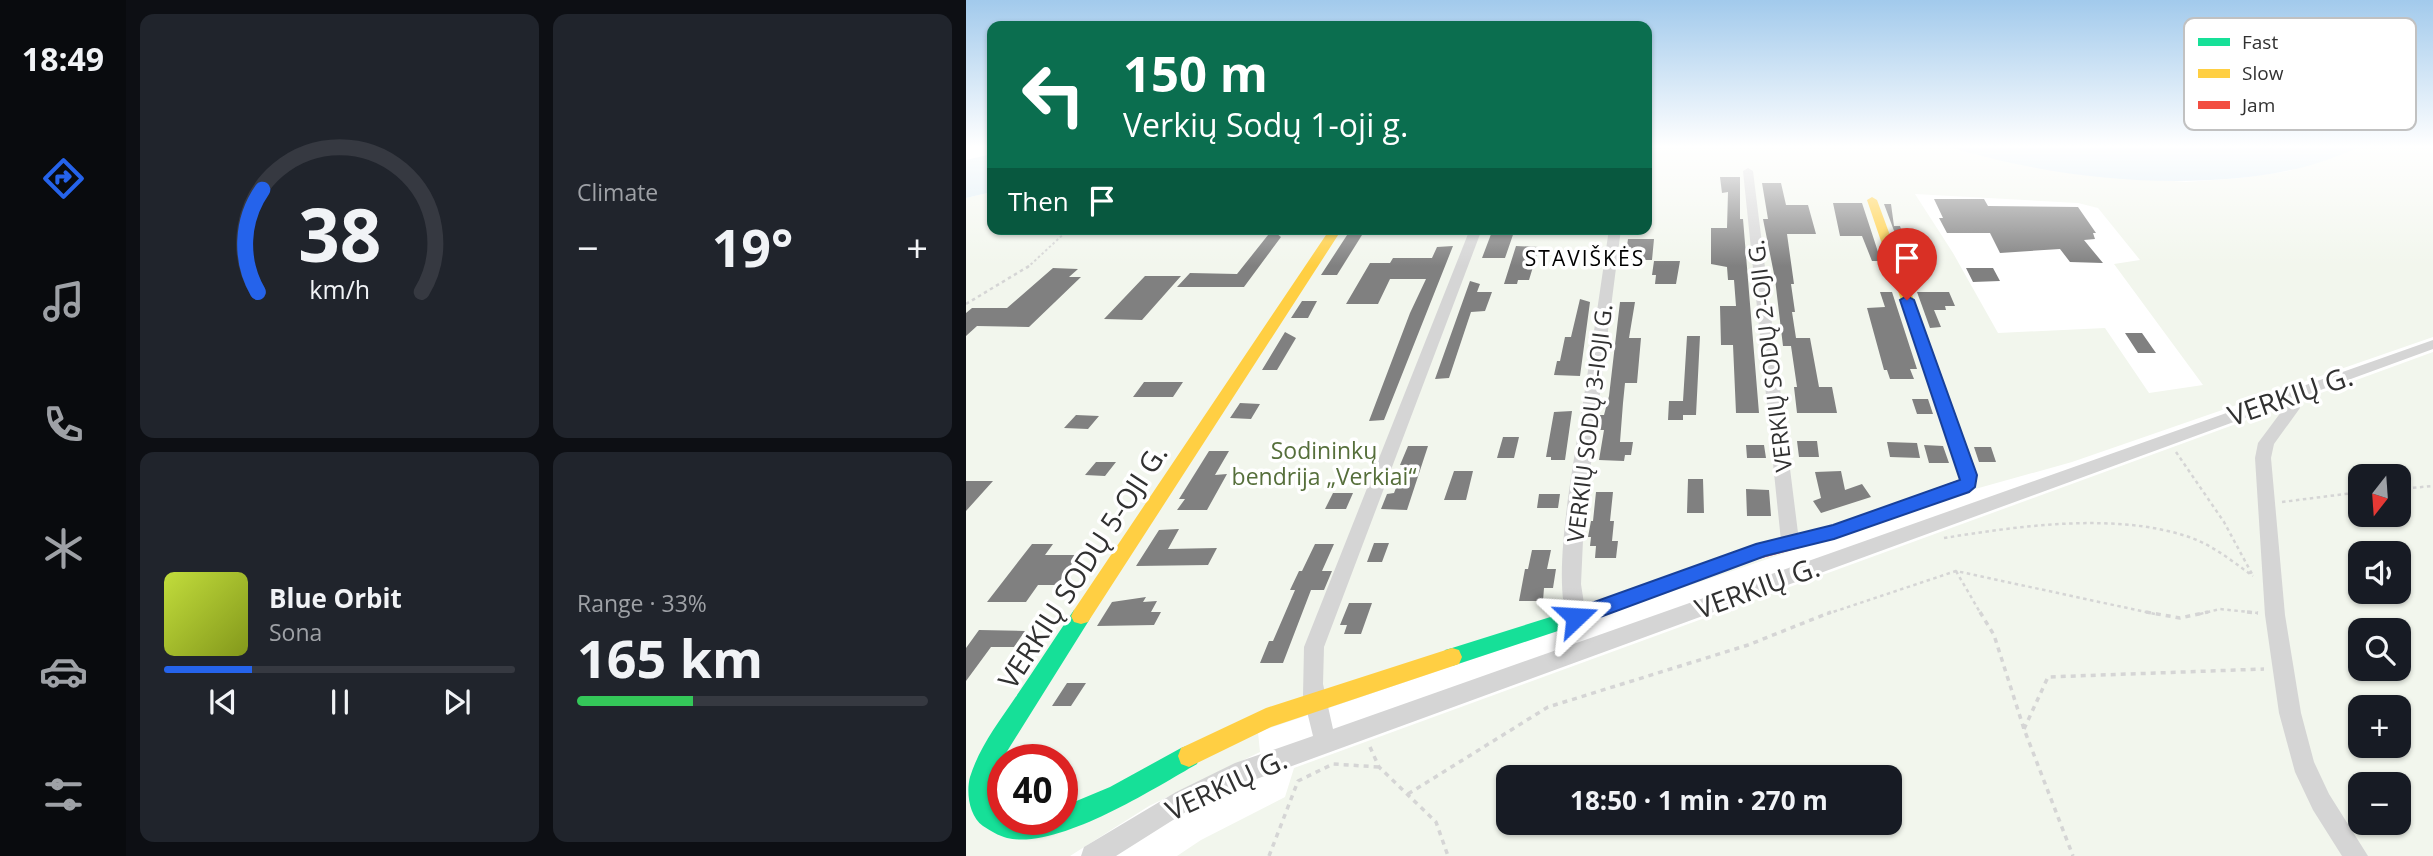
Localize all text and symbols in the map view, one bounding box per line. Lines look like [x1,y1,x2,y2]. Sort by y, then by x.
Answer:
legend [2184,18,2416,130]
text: Fast [2242,29,2278,55]
text: 18:49 [22,37,104,80]
text: 150 m [1123,40,1268,106]
icon: left [1008,49,1099,140]
text: Slow [2242,60,2284,86]
text: Jam [2240,92,2275,118]
text: Verkių Sodų 1-oji g. [1123,103,1408,146]
icon: directions [39,154,88,203]
text: Climate [577,176,658,208]
icon: arrive [1083,182,1121,220]
text: Then [1008,183,1069,219]
text: 38 [298,184,381,283]
text: 19° [712,211,793,282]
text: − [577,221,599,273]
text: + [906,221,928,273]
pin [1877,228,1937,300]
street label: VERKIŲ SODŲ 2-OJI G. [1739,238,1799,474]
icon: arrive [1888,239,1926,277]
district label: STAVIŠKĖS [1525,244,1645,272]
text: km/h [309,272,370,306]
icon: music [39,277,88,326]
street label: VERKIŲ SODŲ 3-IOJI G. [1558,302,1620,544]
street label: VERKIŲ G. [2222,356,2358,434]
icon: phone [39,400,88,449]
park label: Sodininkų bendrija „Verkiai“ [1232,434,1416,492]
street label: VERKIŲ SODŲ 5-OJI G. [989,436,1175,696]
north arrow [2348,464,2412,527]
map controls [2348,464,2411,835]
icon: climate [39,524,88,573]
button: sound [2348,541,2411,604]
street label: VERKIŲ G. [1689,547,1825,627]
text: Blue Orbit [269,580,402,616]
position arrow [1539,580,1613,654]
text: Range · 33% [577,587,707,619]
text: Sona [269,616,322,648]
button: search [2348,618,2411,681]
text: 165 km [577,622,763,693]
icon: car [39,647,88,696]
icon: previous [204,683,242,721]
icon: pause [321,683,359,721]
icon: next [438,683,476,721]
button: + [2348,695,2411,758]
street label: VERKIŲ G. [1159,739,1293,829]
speed limit sign: 40 [987,744,1078,835]
icon: filters [39,770,88,819]
button: − [2348,772,2411,835]
text: 18:50 · 1 min · 270 m [1570,782,1828,818]

